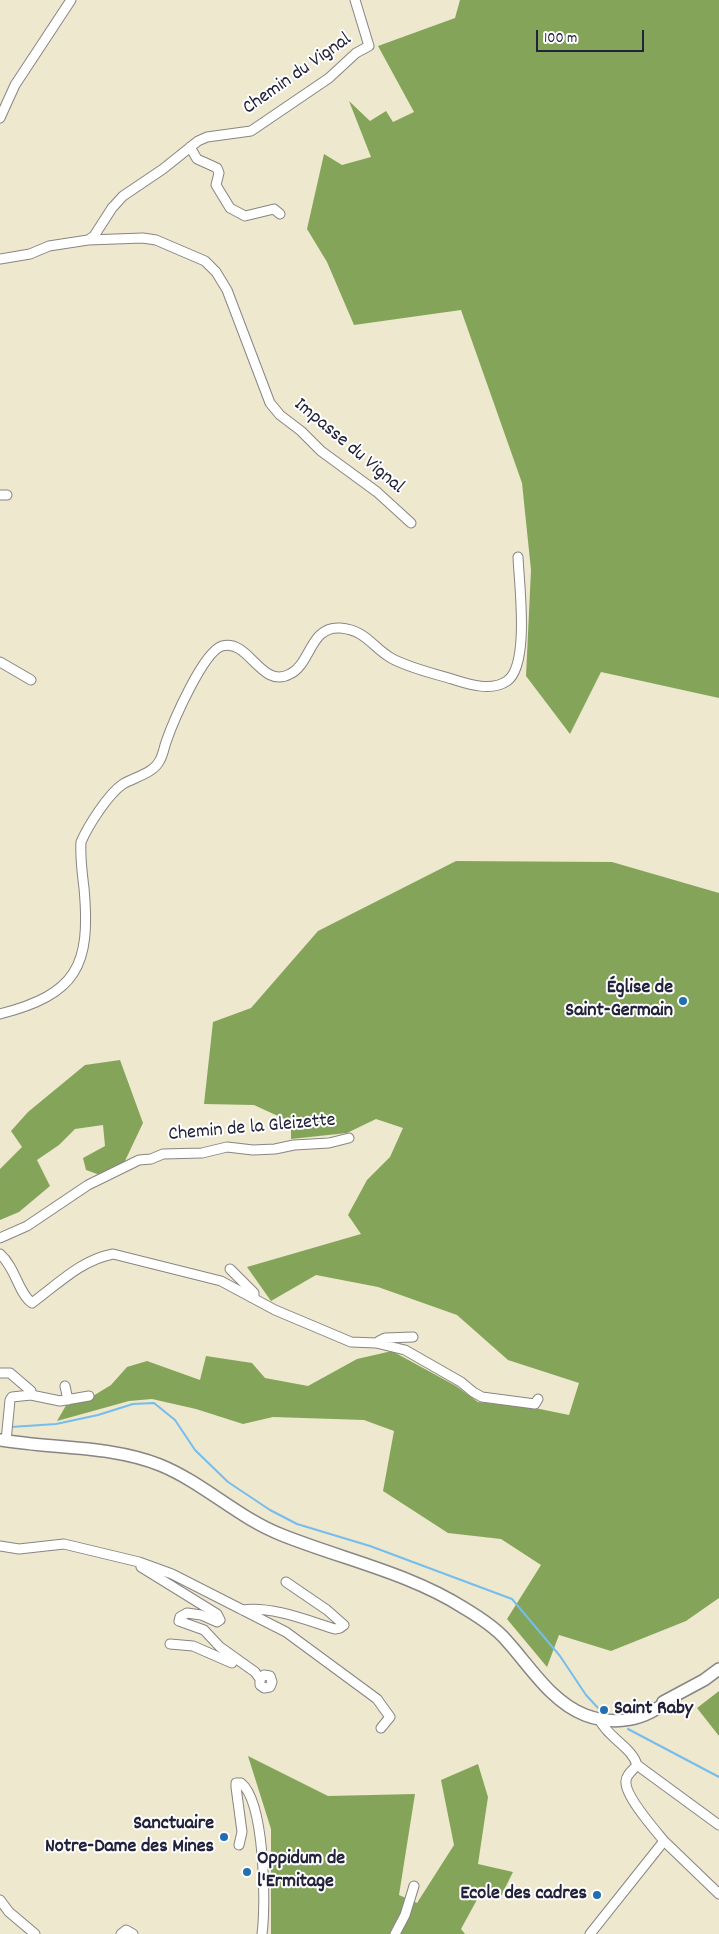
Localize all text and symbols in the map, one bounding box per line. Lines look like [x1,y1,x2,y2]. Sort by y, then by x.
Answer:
scale bar [539,20,646,52]
text: 100 m [544,28,577,50]
street label: Chemin du Vignal [239,29,357,121]
street label: Impasse du Vignal [288,394,408,500]
place label: Église de Saint-Germain [565,977,673,1024]
marker: Église de Saint-Germain [677,995,689,1007]
street label: Chemin de la Gleizette [167,1110,337,1148]
place label: Saint Raby [614,1698,693,1722]
marker: Saint Raby [598,1704,610,1716]
place label: Sanctuaire Notre-Dame des Mines [45,1813,214,1860]
marker: Sanctuaire Notre-Dame des Mines [218,1831,230,1843]
place label: Oppidum de l'Ermitage [257,1848,345,1895]
marker: Oppidum de l'Ermitage [241,1866,253,1878]
place label: Ecole des cadres [460,1883,587,1907]
marker: Ecole des cadres [591,1889,603,1901]

